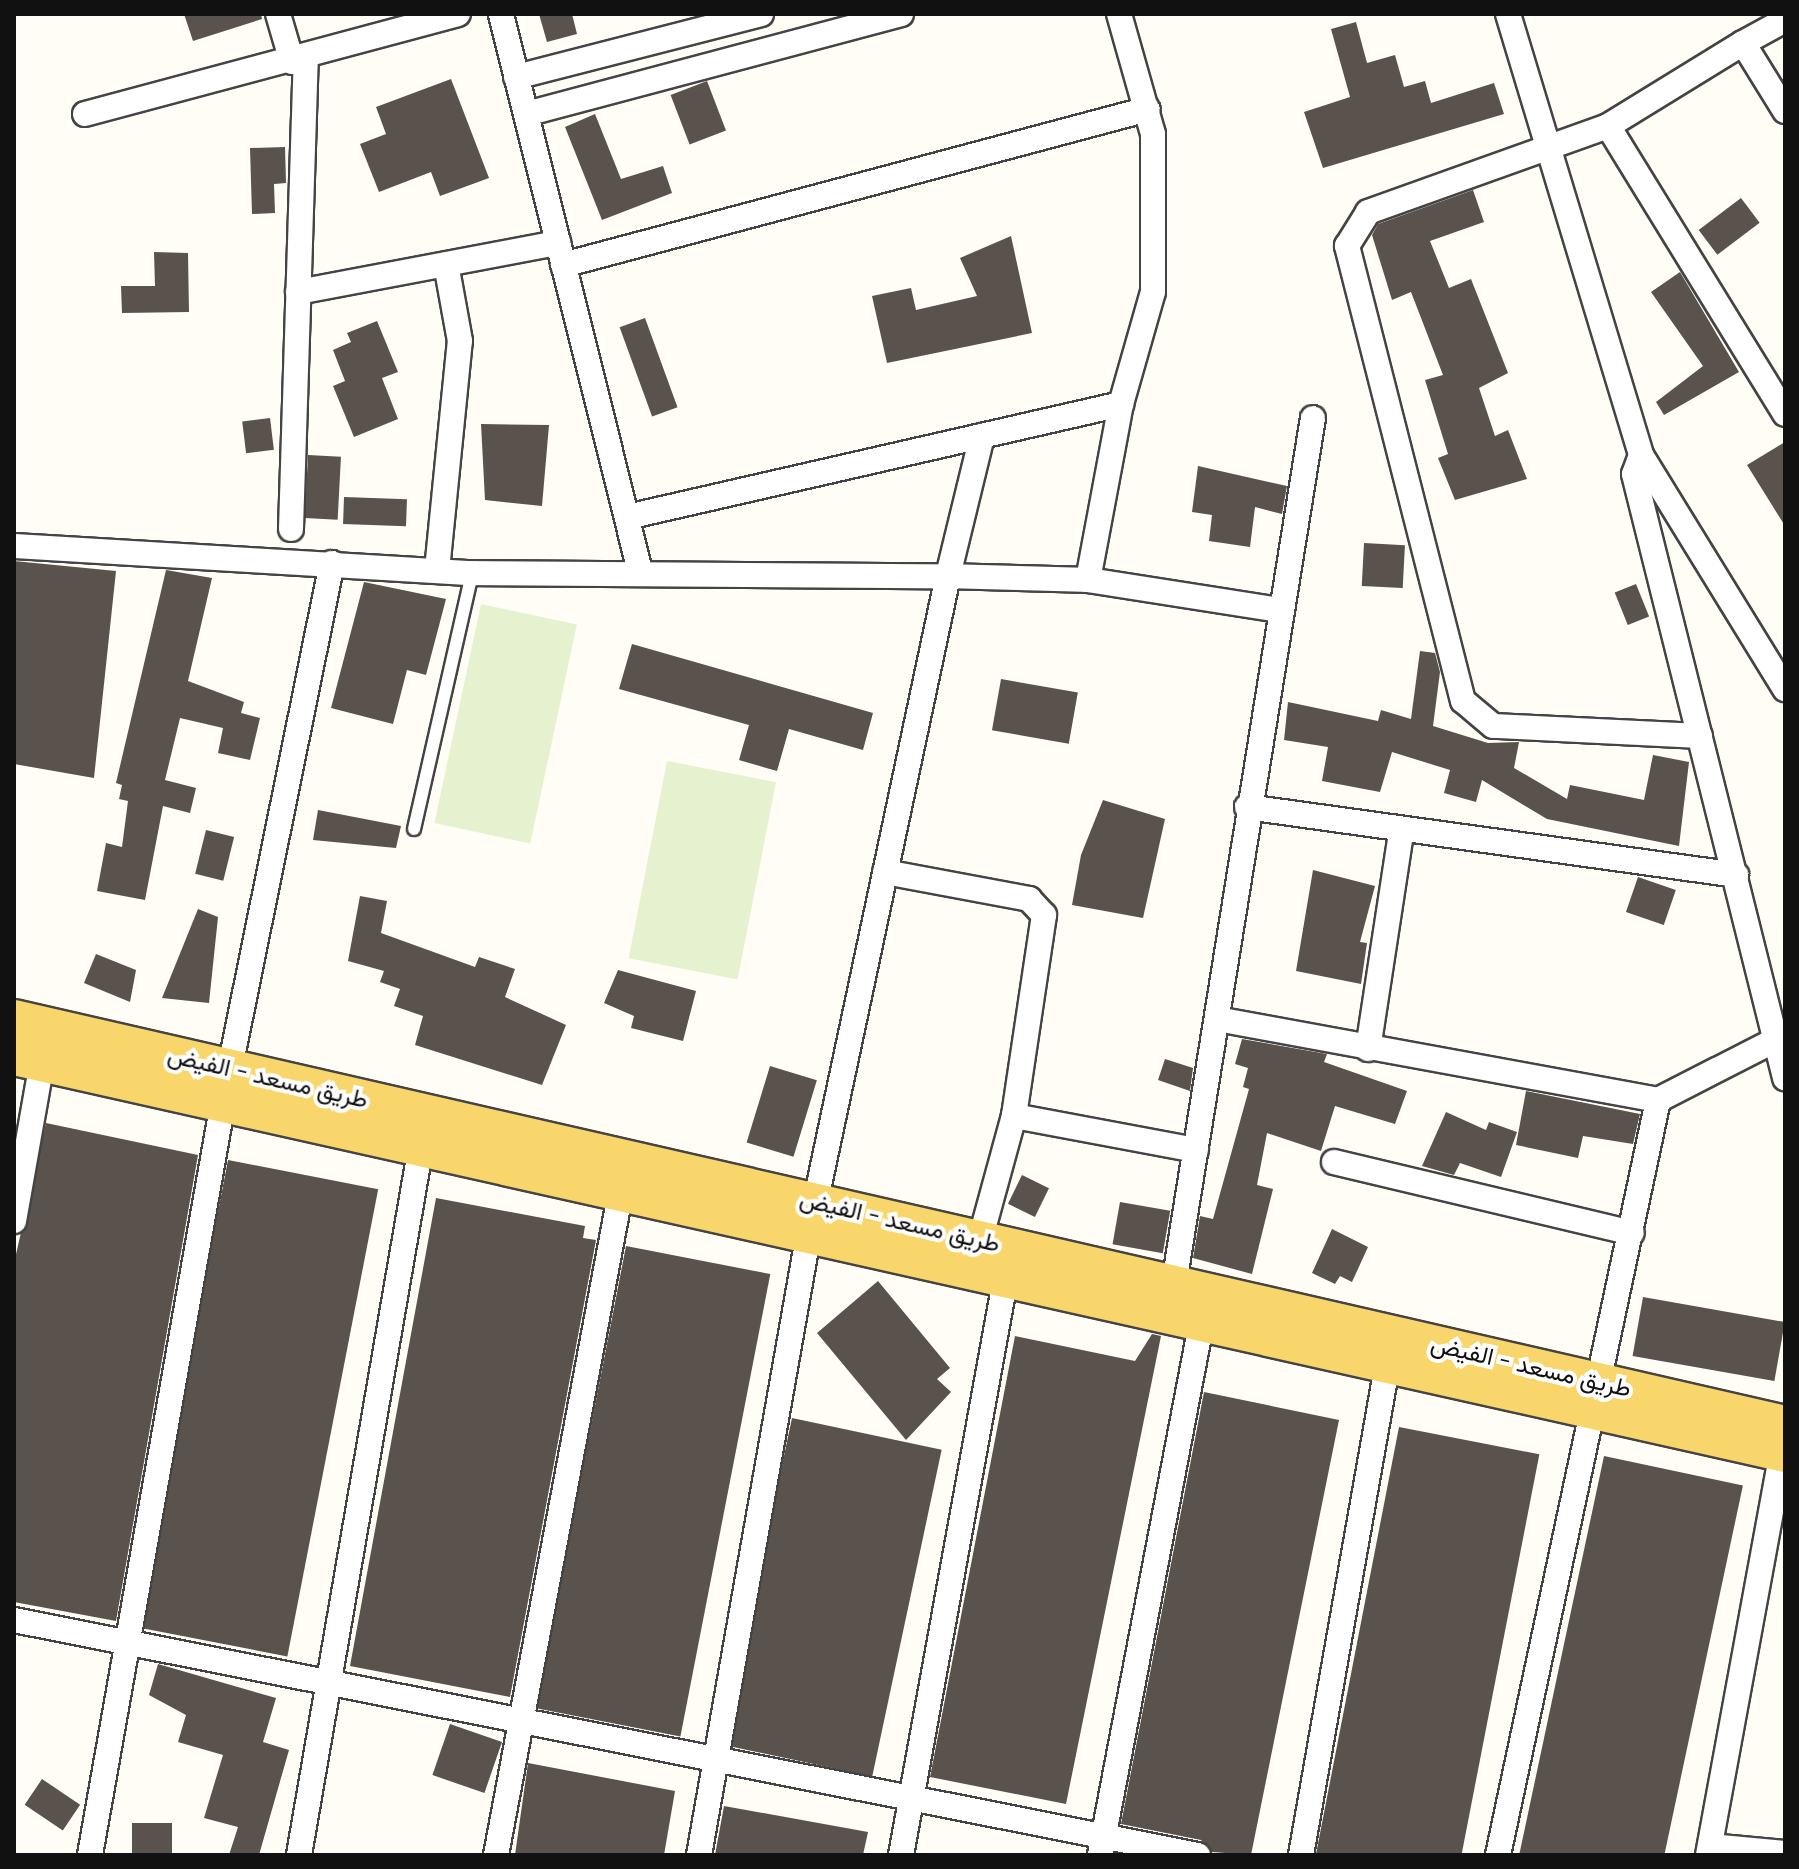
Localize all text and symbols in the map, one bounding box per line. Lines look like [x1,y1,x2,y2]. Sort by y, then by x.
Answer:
street label: طريق مسعد - الفيض [165,1040,371,1114]
street label: طريق مسعد - الفيض [797,1184,1003,1258]
street label: طريق مسعد - الفيض [1428,1329,1634,1403]

